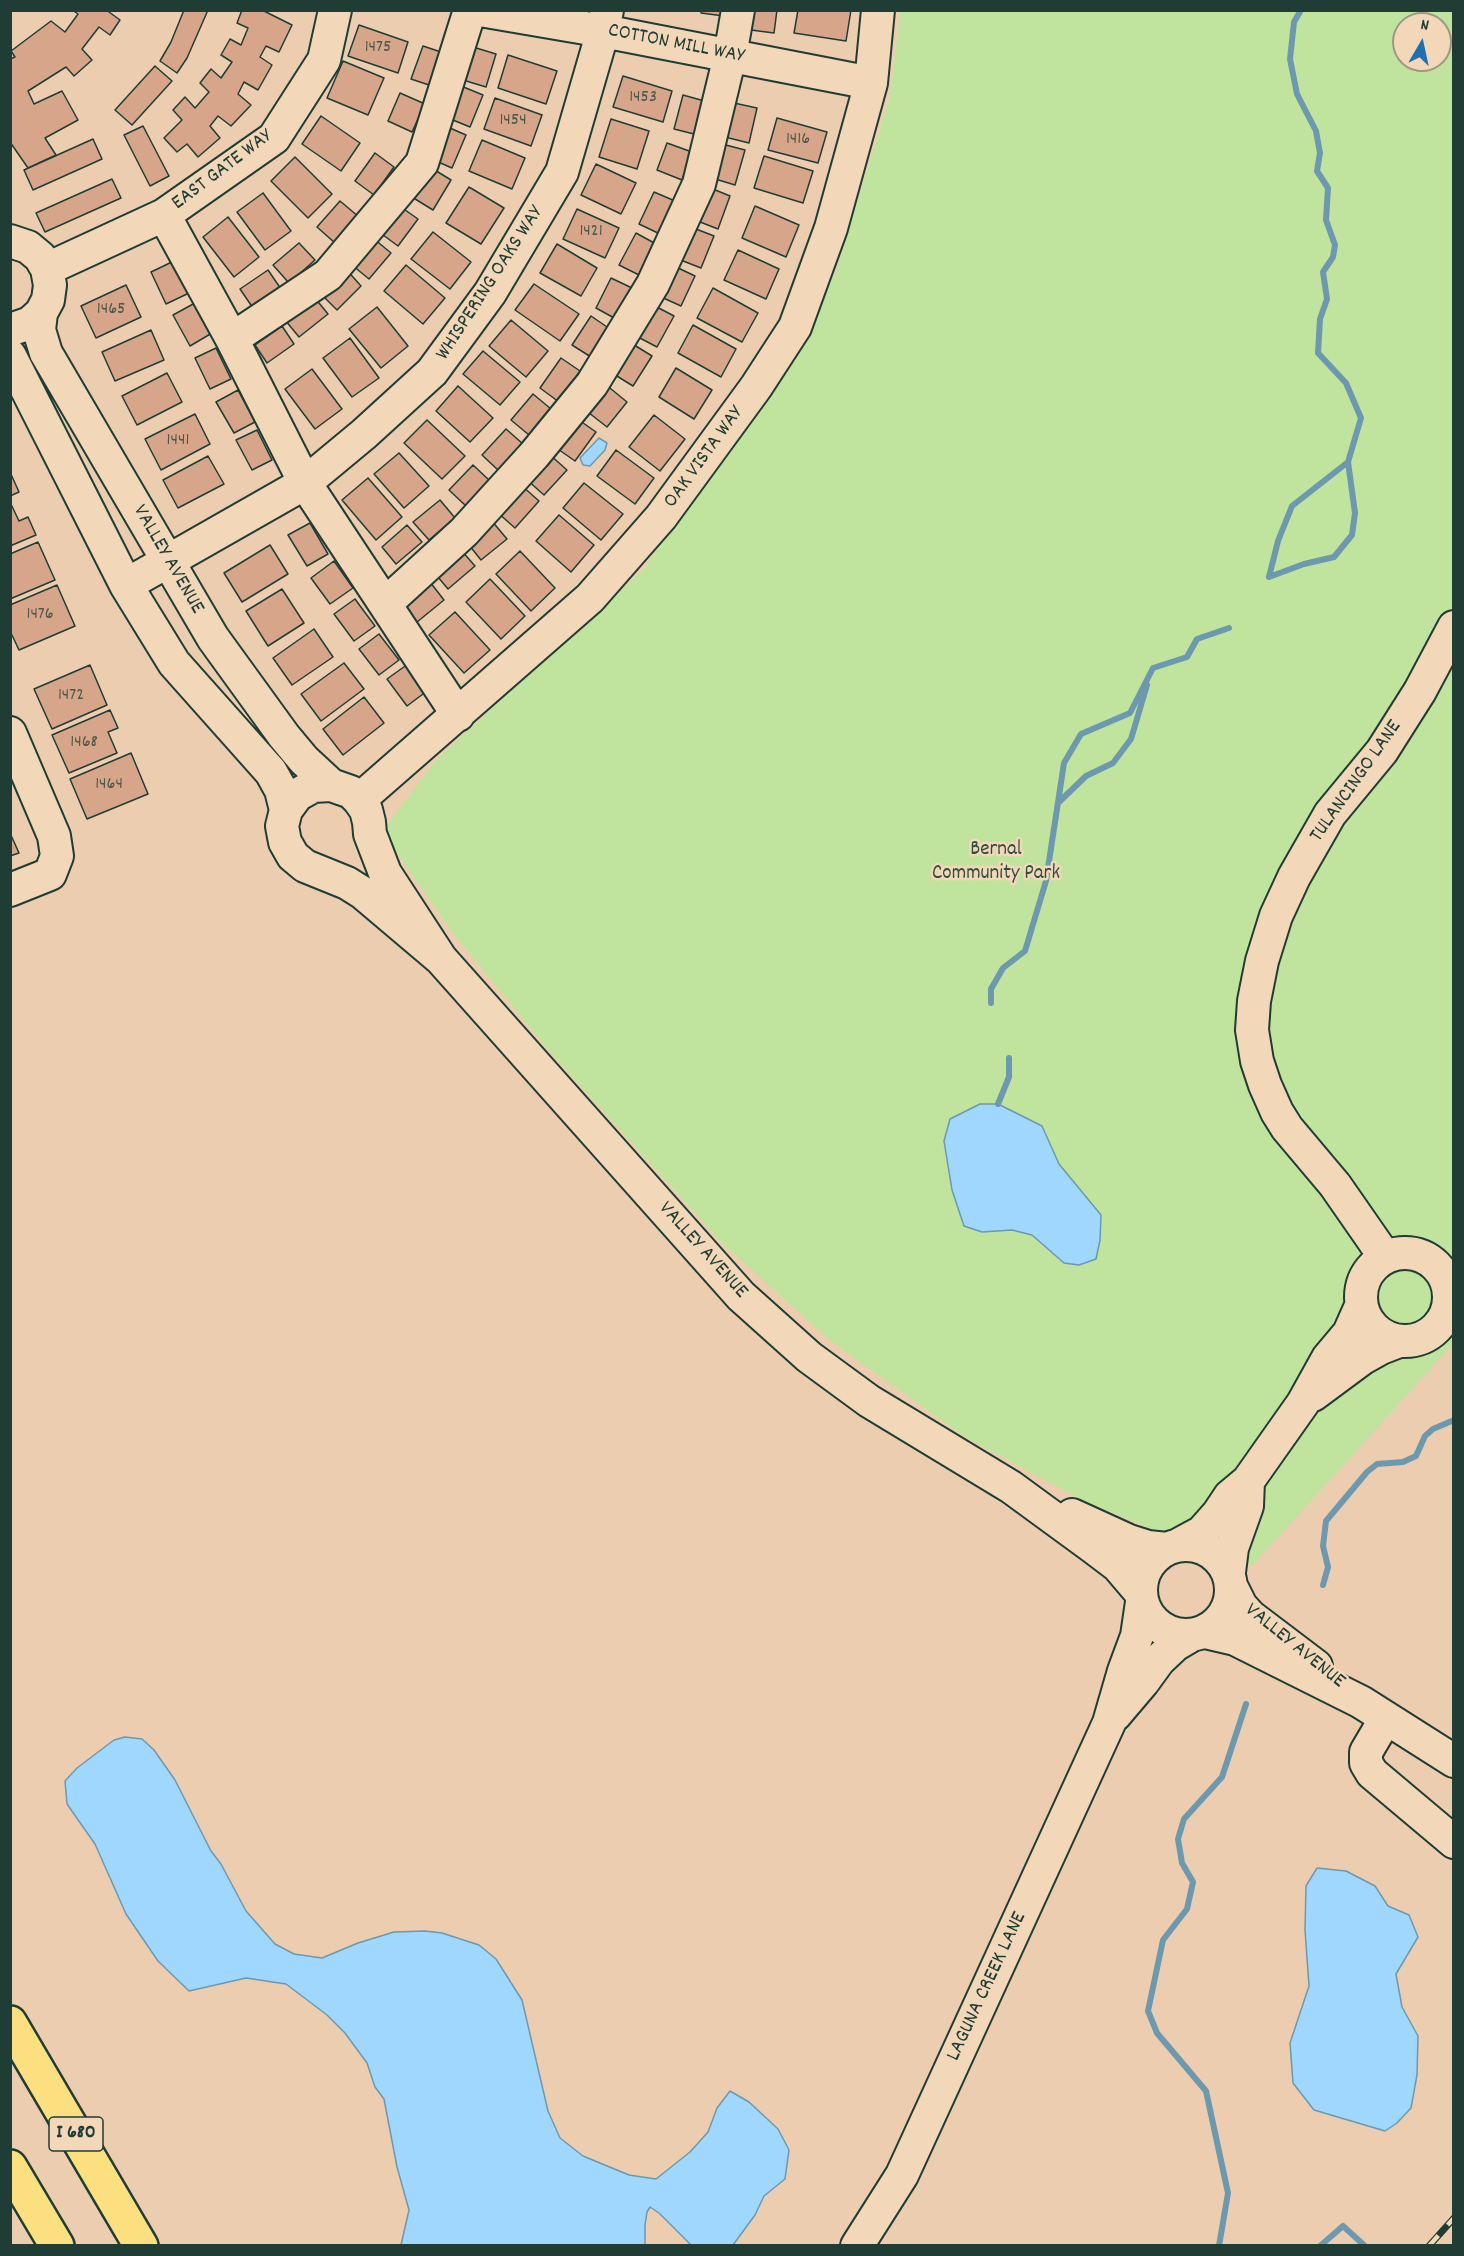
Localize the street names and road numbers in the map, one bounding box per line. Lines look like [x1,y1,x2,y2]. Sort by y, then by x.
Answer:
street label: COTTON MILL WAY [606,19,746,71]
street label: EAST GATE WAY [168,125,278,217]
street label: WHISPERING OAKS WAY [432,202,550,366]
street label: OAK VISTA WAY [660,402,750,514]
street label: VALLEY AVENUE [126,501,208,619]
street label: TULANCINGO LANE [1305,716,1409,848]
street label: VALLEY AVENUE [652,1197,752,1305]
street label: VALLEY AVENUE [1239,1599,1349,1695]
street label: LAGUNA CREEK LANE [942,1908,1034,2066]
road number: I 680 [49,2117,103,2151]

